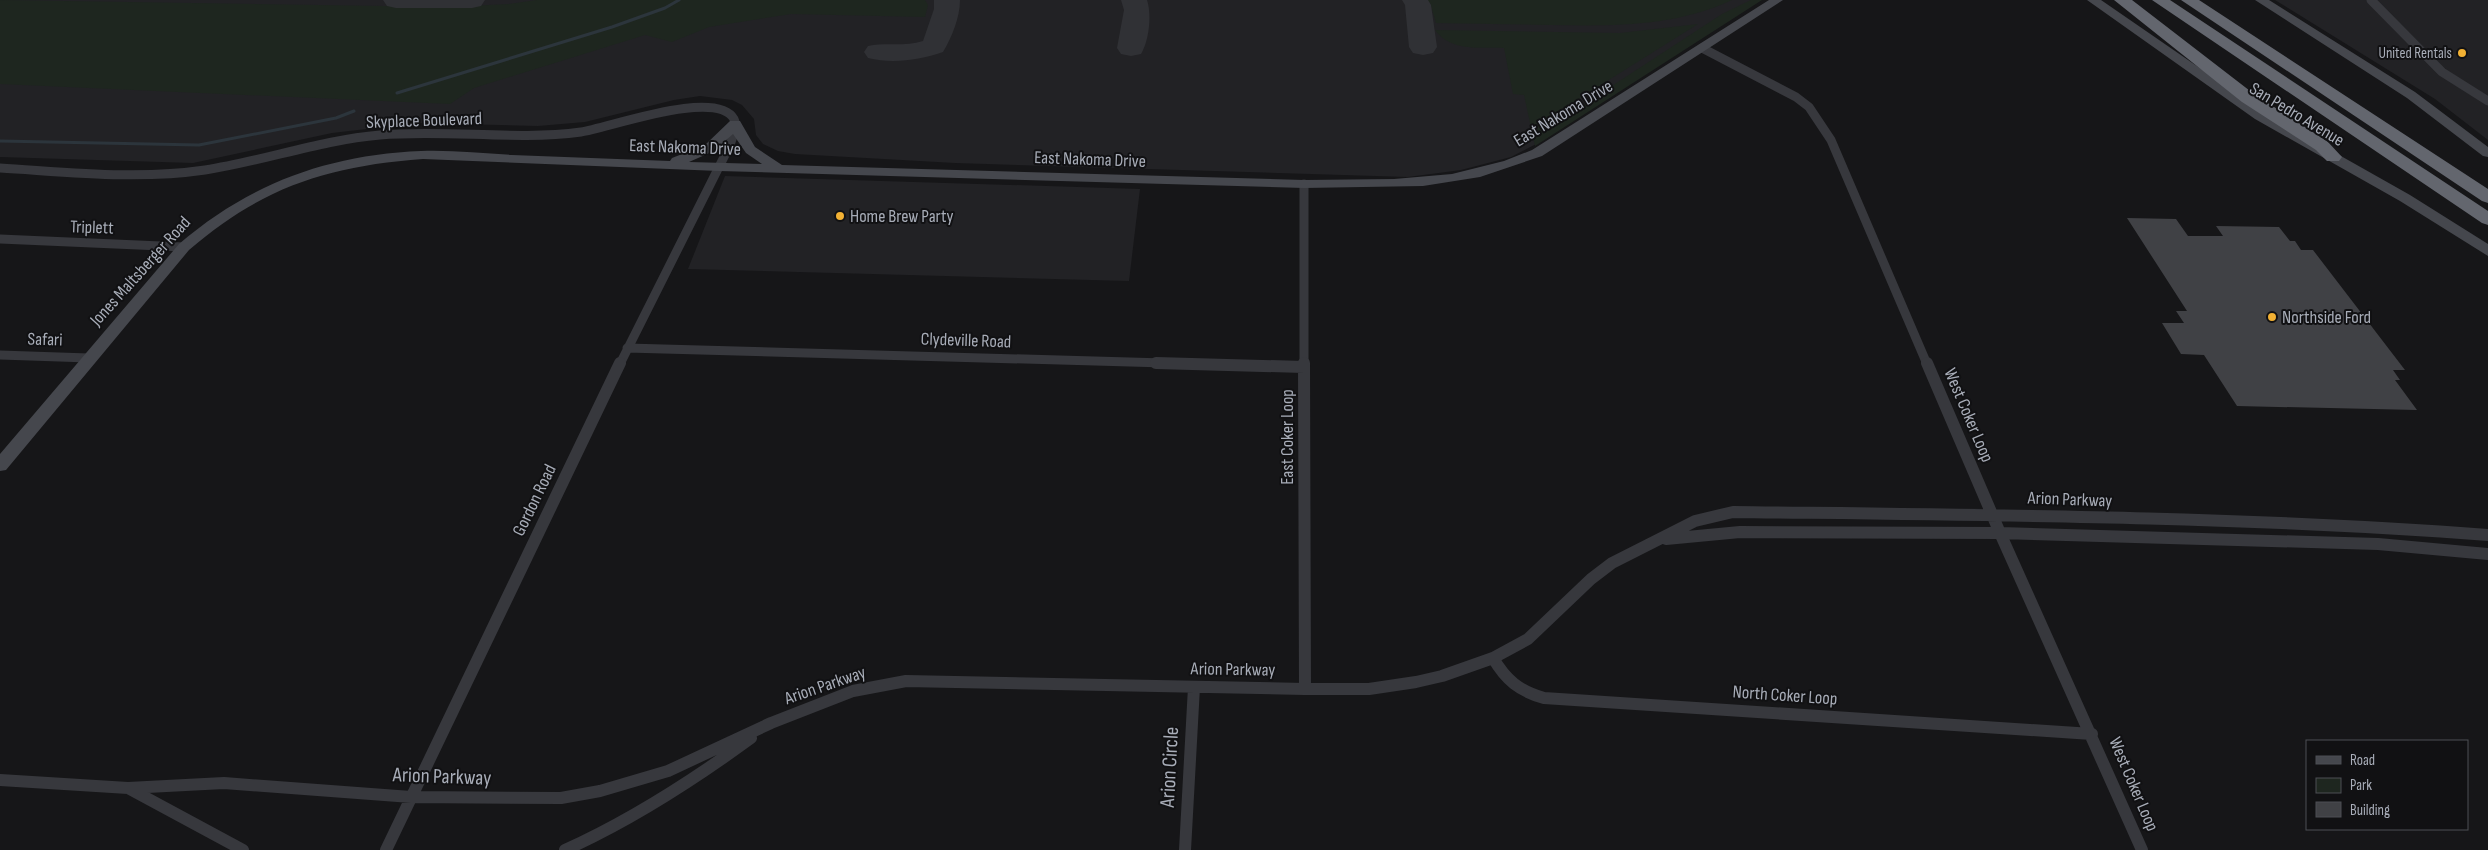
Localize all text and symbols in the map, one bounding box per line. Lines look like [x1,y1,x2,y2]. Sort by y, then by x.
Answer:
place label: United Rentals [2378,44,2452,63]
marker: United Rentals [2456,47,2468,59]
street label: East Nakoma Drive [1510,76,1617,151]
street label: San Pedro Avenue [2246,78,2348,151]
street label: Skyplace Boulevard [366,108,482,133]
street label: East Nakoma Drive [629,135,741,160]
street label: East Nakoma Drive [1034,147,1146,172]
place label: Home Brew Party [850,206,953,227]
marker: Home Brew Party [834,210,846,222]
street label: Jones Maltsberger Road [85,212,195,331]
street label: Triplett [70,216,115,239]
place label: Northside Ford [2282,307,2371,328]
marker: Northside Ford [2266,311,2278,323]
street label: Safari [27,328,63,351]
street label: Clydeville Road [920,328,1012,353]
street label: West Coker Loop [1939,365,1998,465]
street label: East Coker Loop [1277,389,1298,485]
street label: Gordon Road [508,461,561,539]
street label: Arion Parkway [2026,487,2113,511]
street label: Arion Parkway [1190,658,1276,681]
street label: Arion Parkway [781,662,869,709]
street label: North Coker Loop [1732,681,1838,710]
street label: Arion Circle [1155,726,1184,809]
street label: West Coker Loop [2104,734,2163,834]
legend [2306,740,2468,830]
text: Road [2350,751,2375,770]
street label: Arion Parkway [391,762,492,791]
text: Park [2350,776,2372,795]
text: Building [2350,801,2390,820]

